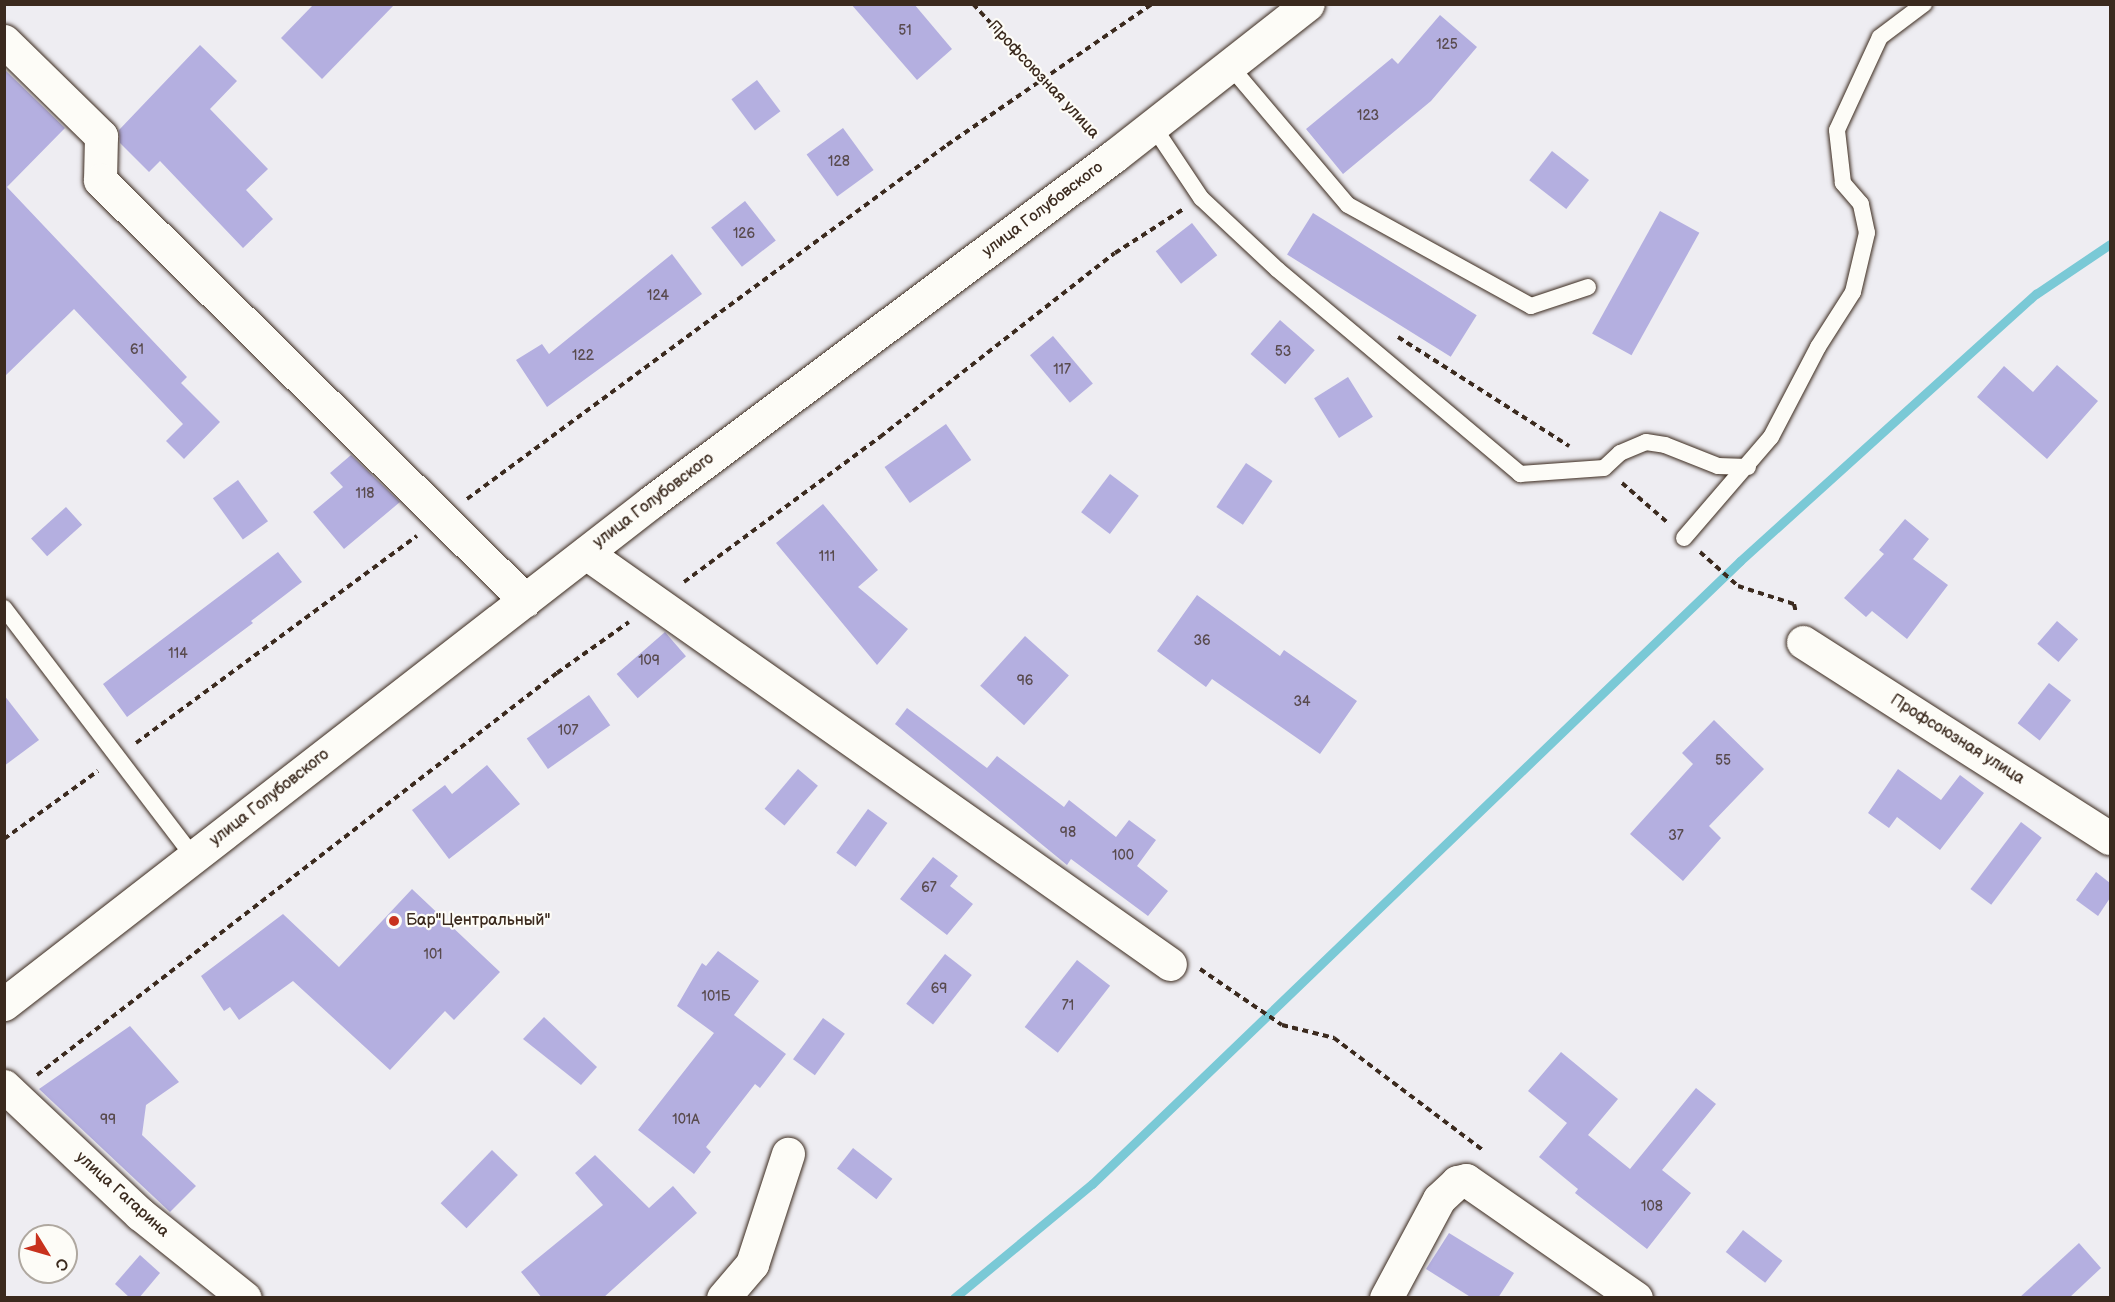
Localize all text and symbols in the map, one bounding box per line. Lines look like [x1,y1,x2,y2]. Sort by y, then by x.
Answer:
street label: Профсоюзная улица [983,17,1103,143]
house number: 51 [898,23,912,39]
house number: 125 [1436,37,1458,53]
house number: 123 [1357,108,1379,124]
house number: 128 [828,154,850,170]
street label: улица Голубовского [979,158,1107,262]
house number: 126 [733,226,755,242]
house number: 124 [647,288,669,304]
house number: 61 [130,342,144,358]
house number: 53 [1275,344,1291,360]
house number: 122 [572,348,594,364]
house number: 117 [1053,362,1071,378]
street label: улица Голубовского [590,449,718,553]
house number: 118 [356,486,374,502]
house number: 111 [819,549,835,565]
house number: 36 [1193,633,1211,649]
house number: 114 [168,646,188,662]
house number: 109 [638,653,660,669]
house number: 96 [1017,673,1033,689]
street label: Профсоюзная улица [1886,691,2028,789]
house number: 34 [1293,694,1311,710]
house number: 107 [558,723,578,739]
street label: улица Голубовского [206,745,334,851]
house number: 55 [1715,753,1731,769]
house number: 98 [1060,825,1076,841]
house number: 37 [1668,828,1684,844]
house number: 100 [1112,848,1134,864]
house number: 67 [921,880,937,896]
place label: Бар"Центральный" [406,911,550,931]
marker: Бар"Центральный" [387,914,401,928]
house number: 101 [423,947,443,963]
house number: 69 [931,981,947,997]
house number: 101Б [702,989,730,1005]
house number: 71 [1062,998,1074,1014]
house number: 99 [100,1112,116,1128]
house number: 101А [672,1112,700,1128]
street label: улица Гагарина [71,1148,173,1242]
house number: 108 [1641,1199,1663,1215]
north arrow [18,1224,78,1284]
text: С [50,1254,72,1274]

